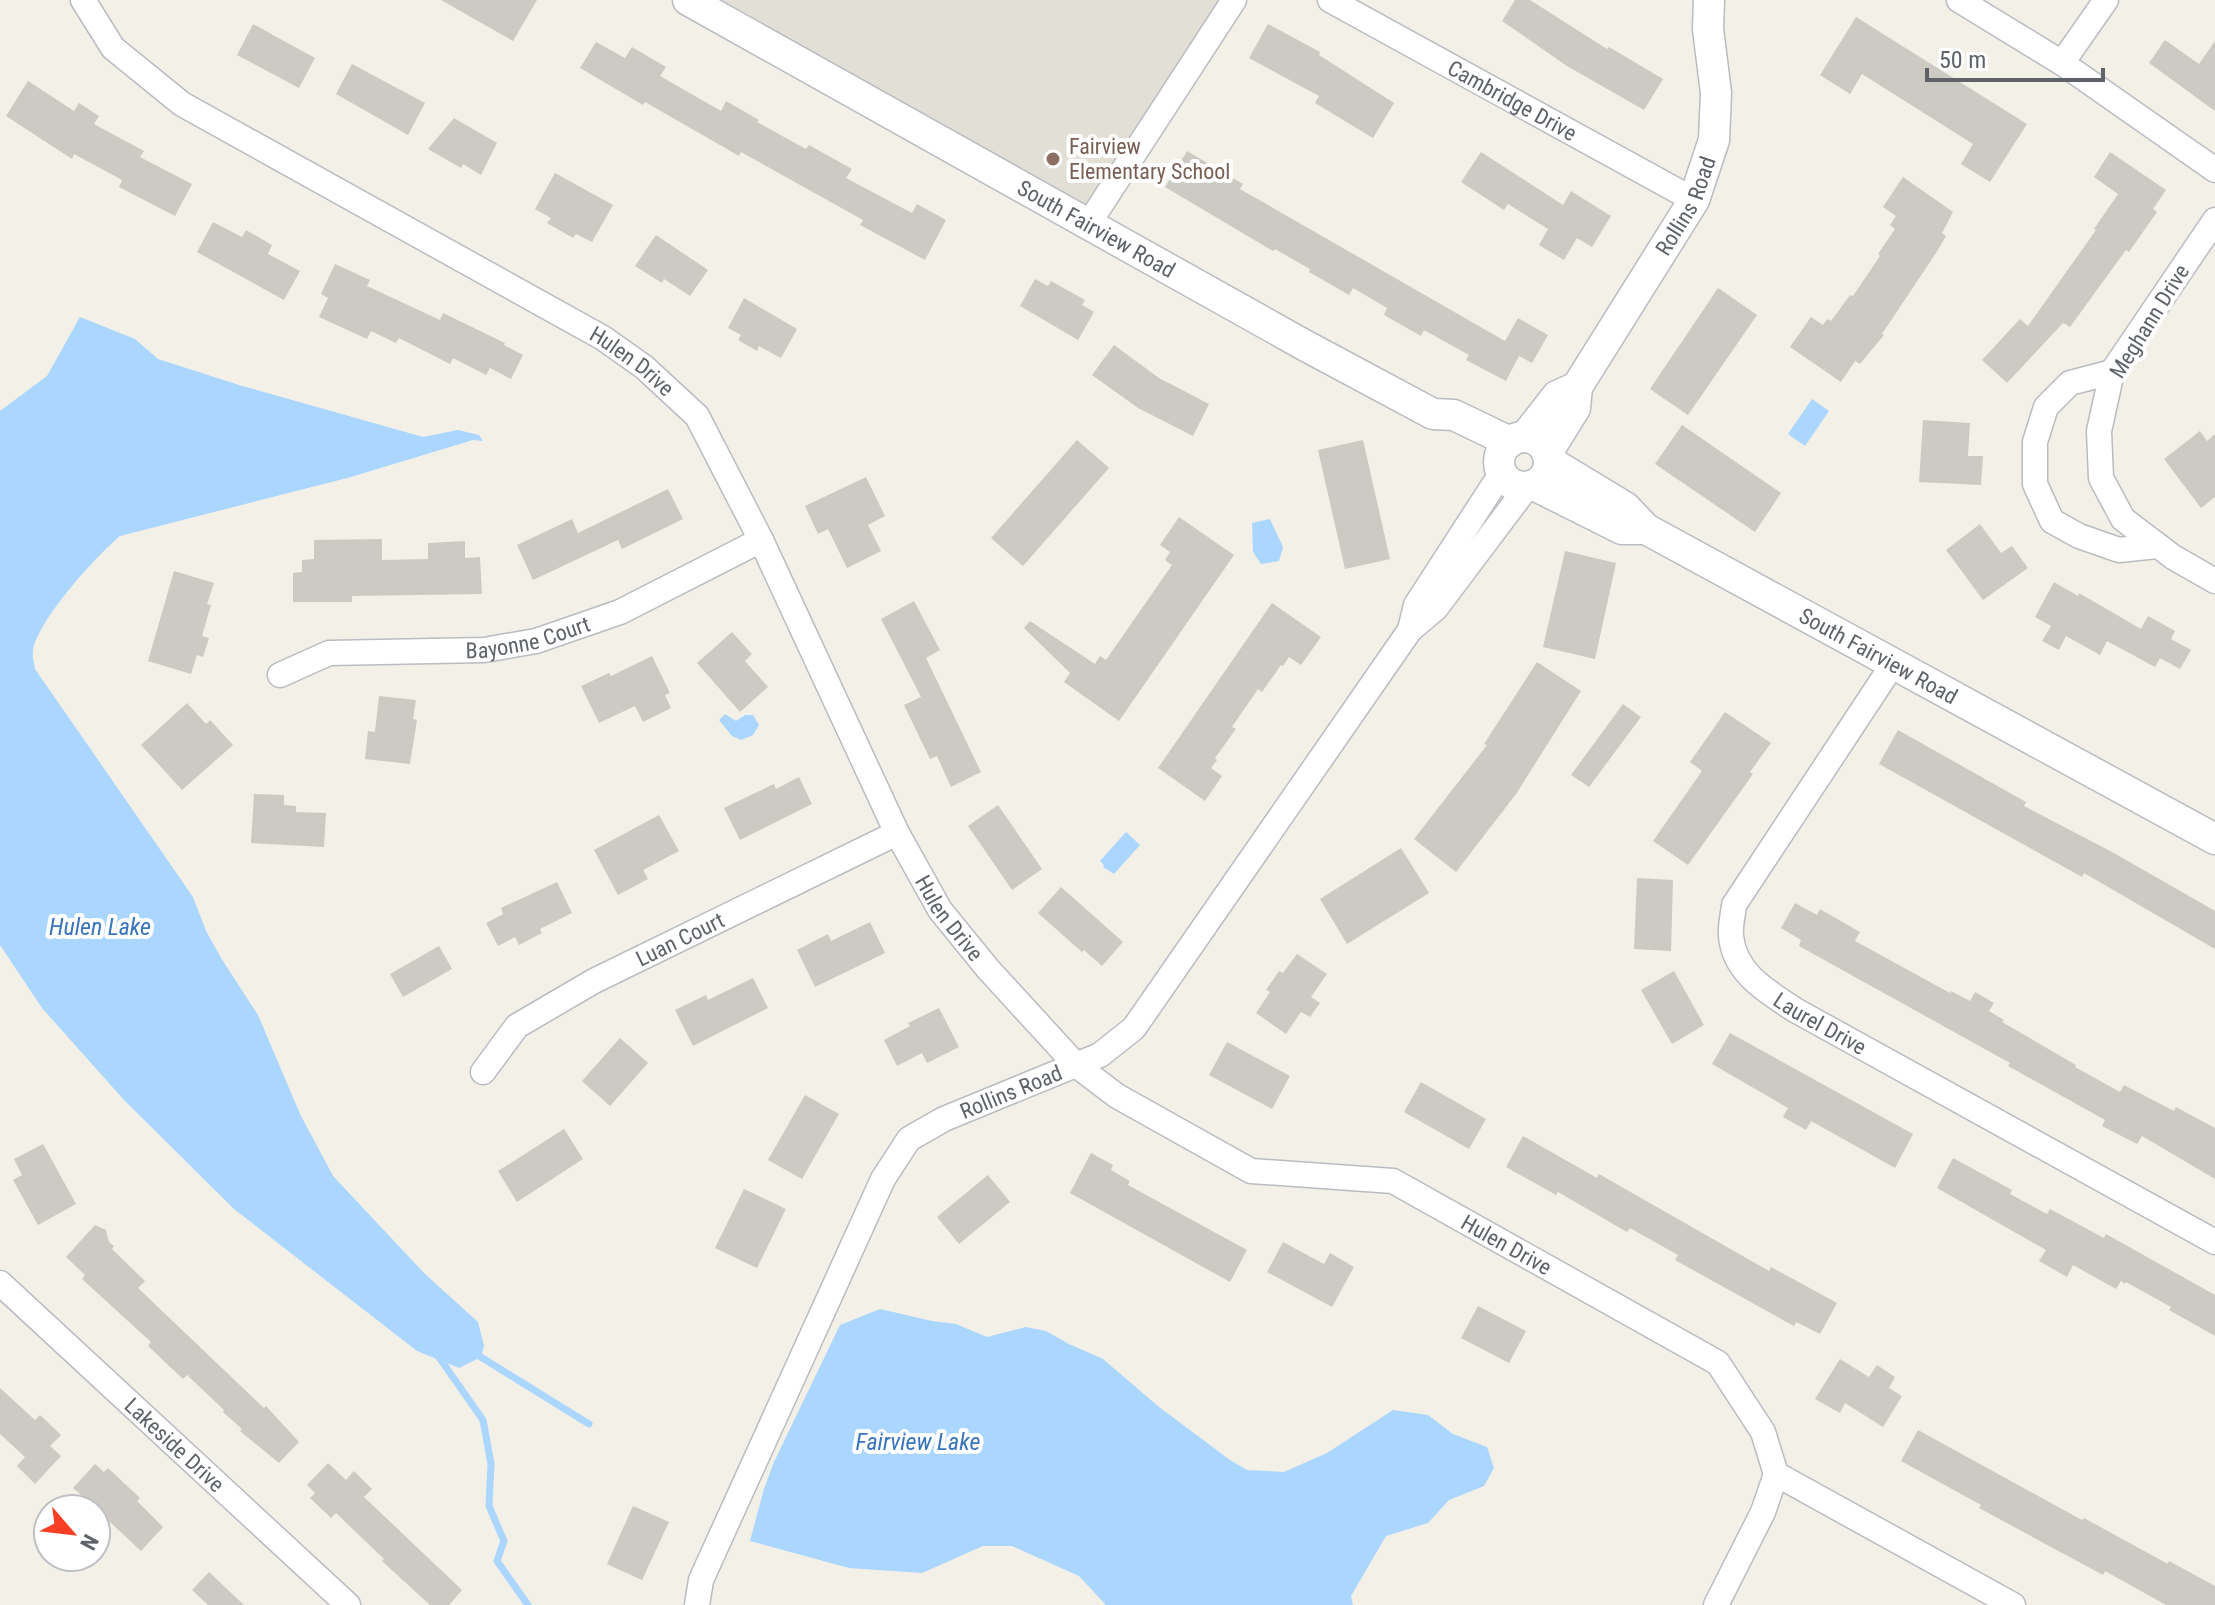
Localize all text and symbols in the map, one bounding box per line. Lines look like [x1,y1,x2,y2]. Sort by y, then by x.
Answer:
scale bar [1927,32,2103,82]
text: 50 m [1939,46,1986,74]
street label: Cambridge Drive [1443,55,1581,146]
place label: Fairview Elementary School [1069,134,1230,184]
marker: Fairview Elementary School [1044,150,1062,168]
street label: Rollins Road [1651,153,1721,260]
street label: South Fairview Road [1013,175,1179,283]
street label: Meghann Drive [2105,260,2194,383]
street label: Hulen Drive [586,321,679,401]
street label: South Fairview Road [1795,603,1962,709]
street label: Bayonne Court [465,611,593,663]
street label: Hulen Drive [910,871,988,966]
street label: Luan Court [632,907,728,972]
water label: Hulen Lake [49,913,151,941]
street label: Laurel Drive [1769,987,1871,1060]
street label: Rollins Road [956,1060,1066,1124]
street label: Hulen Drive [1457,1210,1556,1280]
street label: Lakeside Drive [119,1393,229,1497]
water label: Fairview Lake [856,1428,980,1456]
north arrow [32,1493,112,1573]
text: N [75,1530,103,1554]

